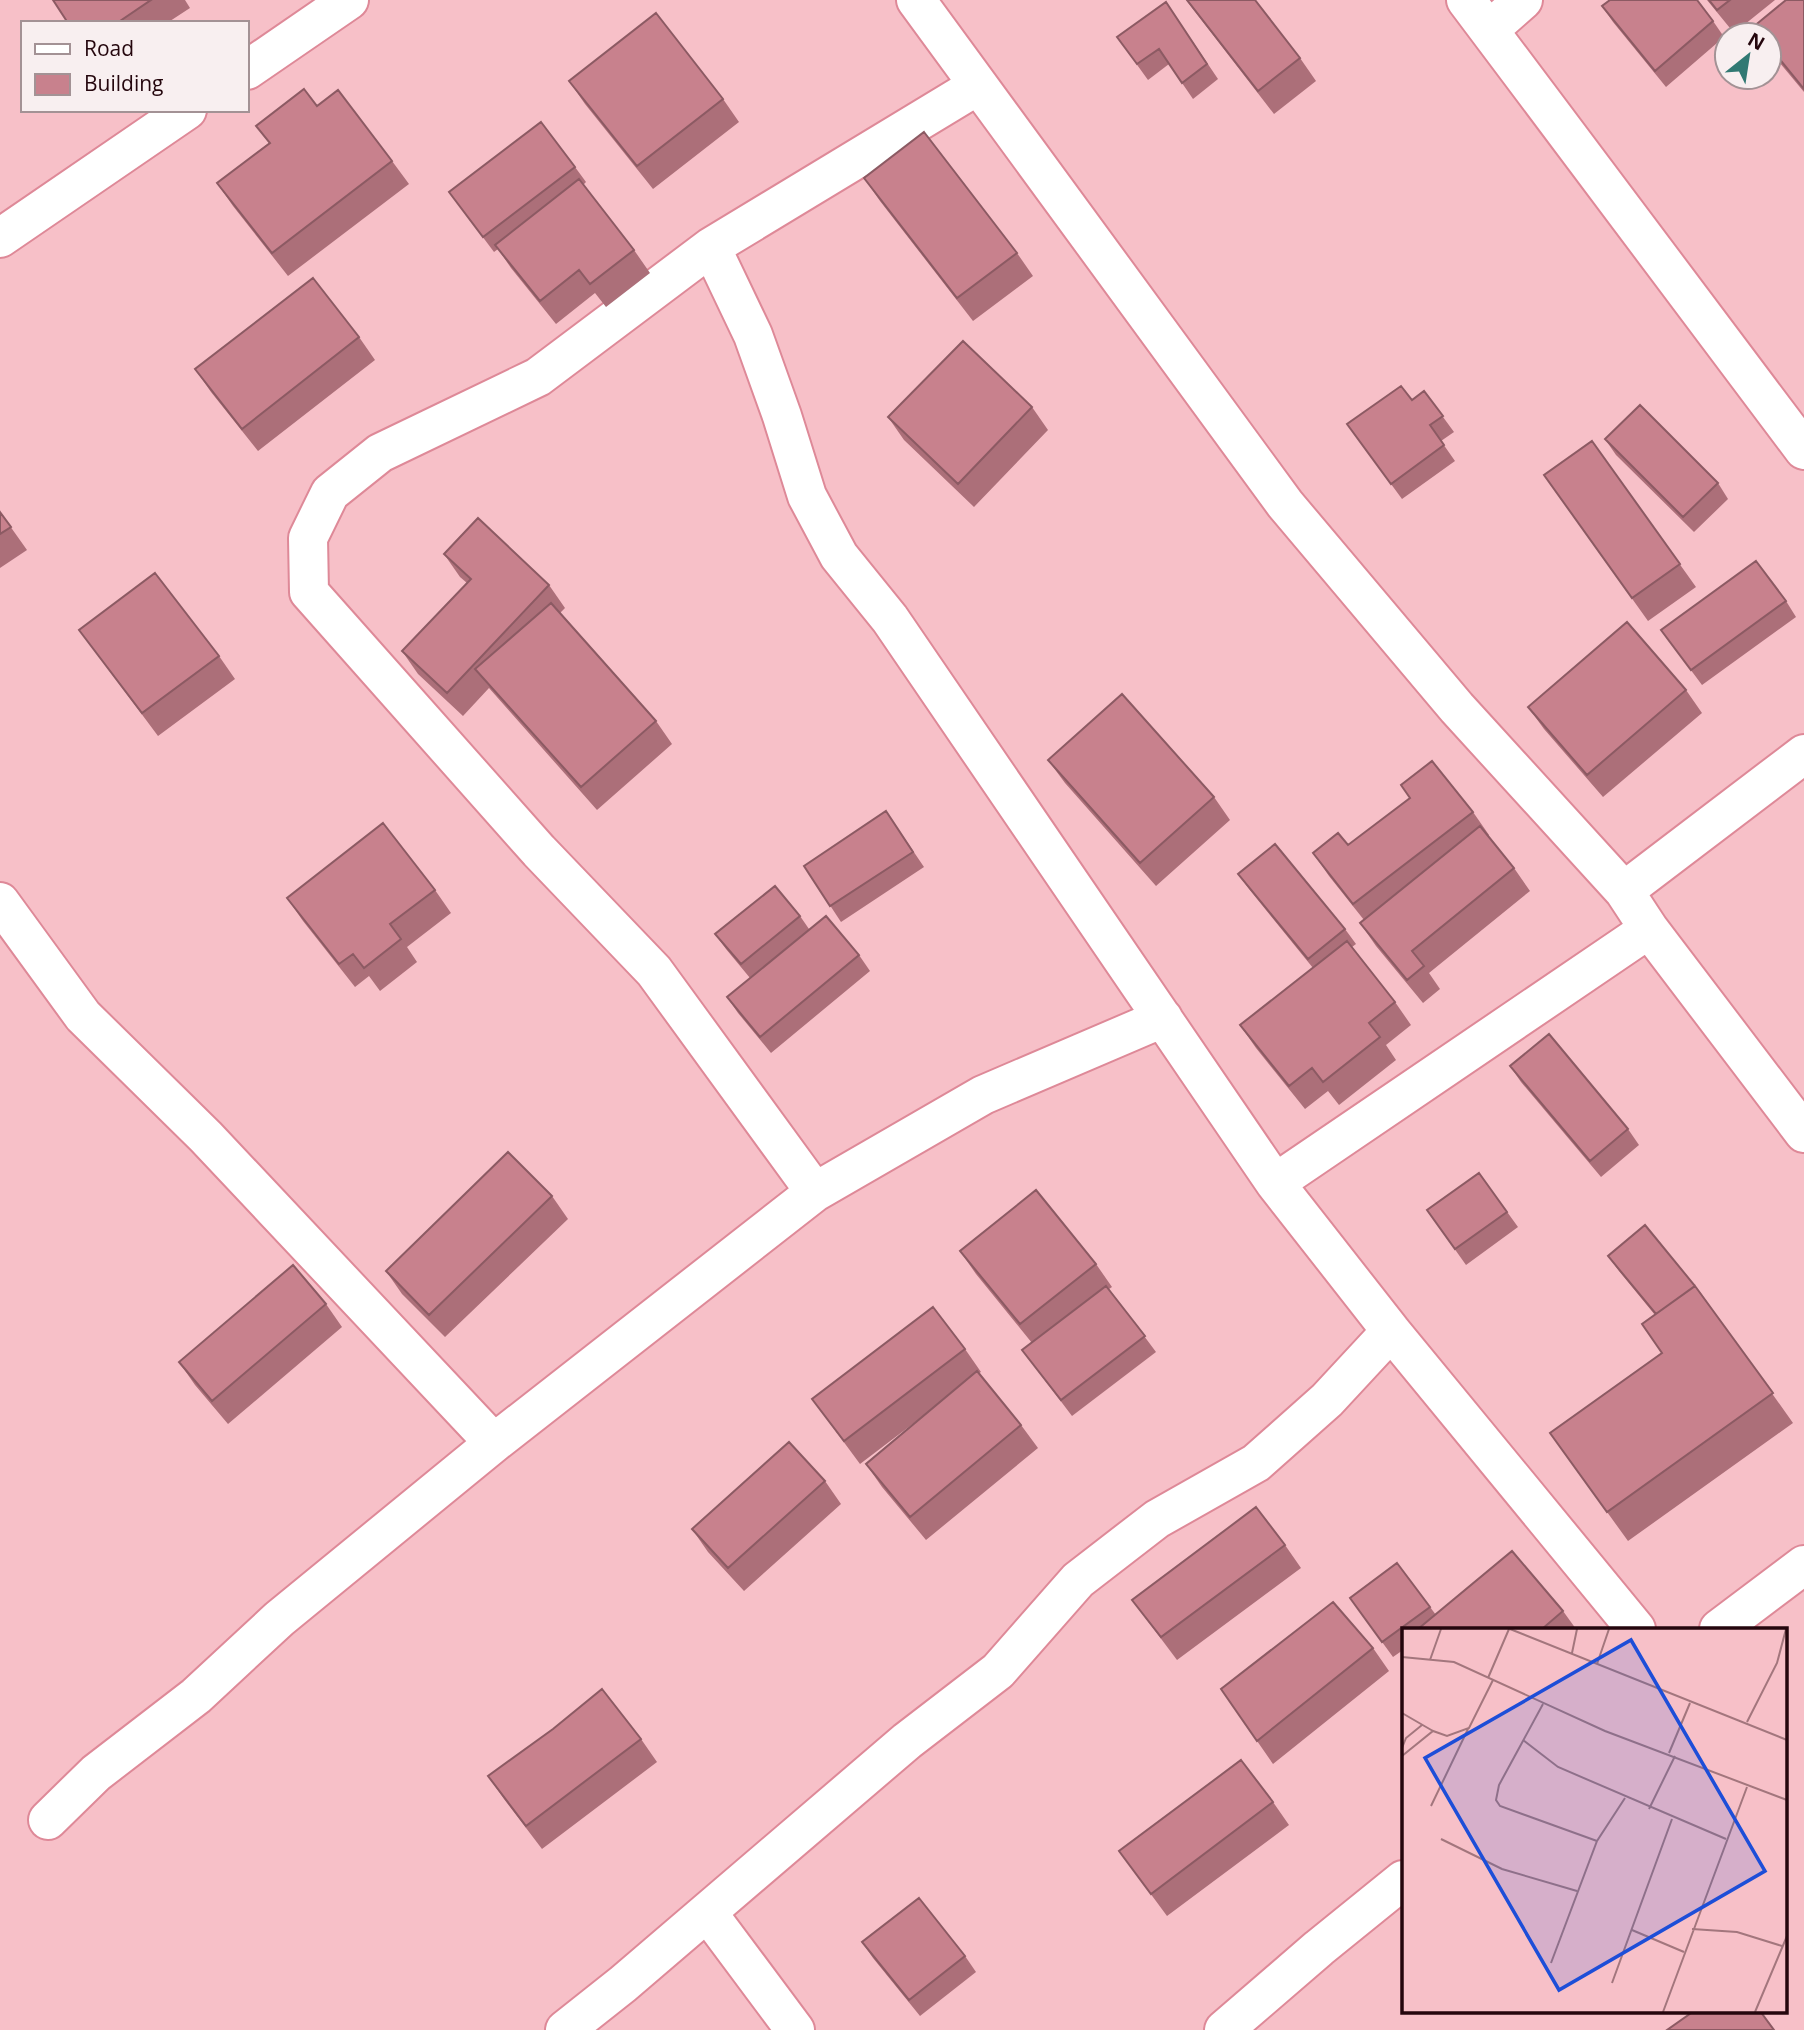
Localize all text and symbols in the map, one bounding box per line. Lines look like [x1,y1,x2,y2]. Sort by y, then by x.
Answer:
legend [21,21,248,112]
north arrow [1713,21,1783,91]
text: N [1743,26,1770,56]
text: Road [84,34,134,62]
text: Building [84,69,163,97]
inset map [1402,1628,1786,2012]

